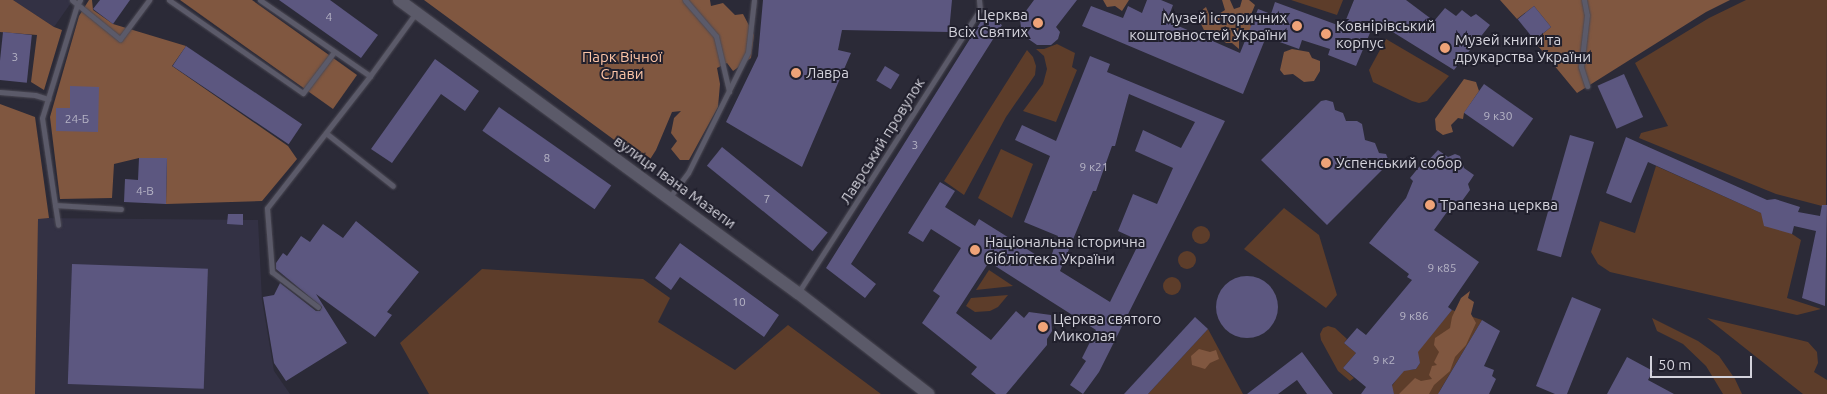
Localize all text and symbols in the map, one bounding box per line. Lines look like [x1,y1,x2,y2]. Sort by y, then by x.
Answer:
place label: Церква Всіх Святих [948,5,1028,40]
place label: Музей історичних коштовностей України [1129,8,1287,43]
house number: 4 [326,10,332,24]
place label: Ковнірівський корпус [1336,16,1435,51]
marker: Церква Всіх Святих [1032,17,1044,29]
marker: Музей історичних коштовностей України [1291,20,1303,32]
marker: Ковнірівський корпус [1320,28,1332,40]
place label: Музей книги та друкарства України [1455,30,1591,65]
marker: Музей книги та друкарства України [1439,42,1451,54]
park label: Парк Вічної Слави [582,47,662,82]
house number: 3 [12,50,18,64]
place label: Лавра [806,64,849,82]
marker: Лавра [790,67,802,79]
street label: Лаврський провулок [836,75,928,207]
house number: 9 к30 [1483,109,1513,123]
house number: 24-Б [65,112,89,126]
street label: вулиця Івана Мазепи [610,132,740,232]
house number: 3 [912,138,918,152]
house number: 8 [544,151,550,165]
place label: Успенський собор [1336,154,1462,172]
marker: Успенський собор [1320,157,1332,169]
house number: 9 к21 [1079,160,1109,174]
house number: 4-В [136,184,154,198]
house number: 7 [764,192,770,206]
place label: Трапезна церква [1440,196,1558,214]
marker: Трапезна церква [1424,199,1436,211]
place label: Національна історична бібліотека України [985,232,1145,267]
marker: Національна історична бібліотека України [969,244,981,256]
house number: 9 к85 [1427,261,1457,275]
house number: 10 [732,295,746,309]
place label: Церква святого Миколая [1053,309,1161,344]
house number: 9 к86 [1399,309,1429,323]
marker: Церква святого Миколая [1037,321,1049,333]
scale bar [1652,346,1754,378]
house number: 9 к2 [1373,353,1395,367]
text: 50 m [1658,356,1691,373]

